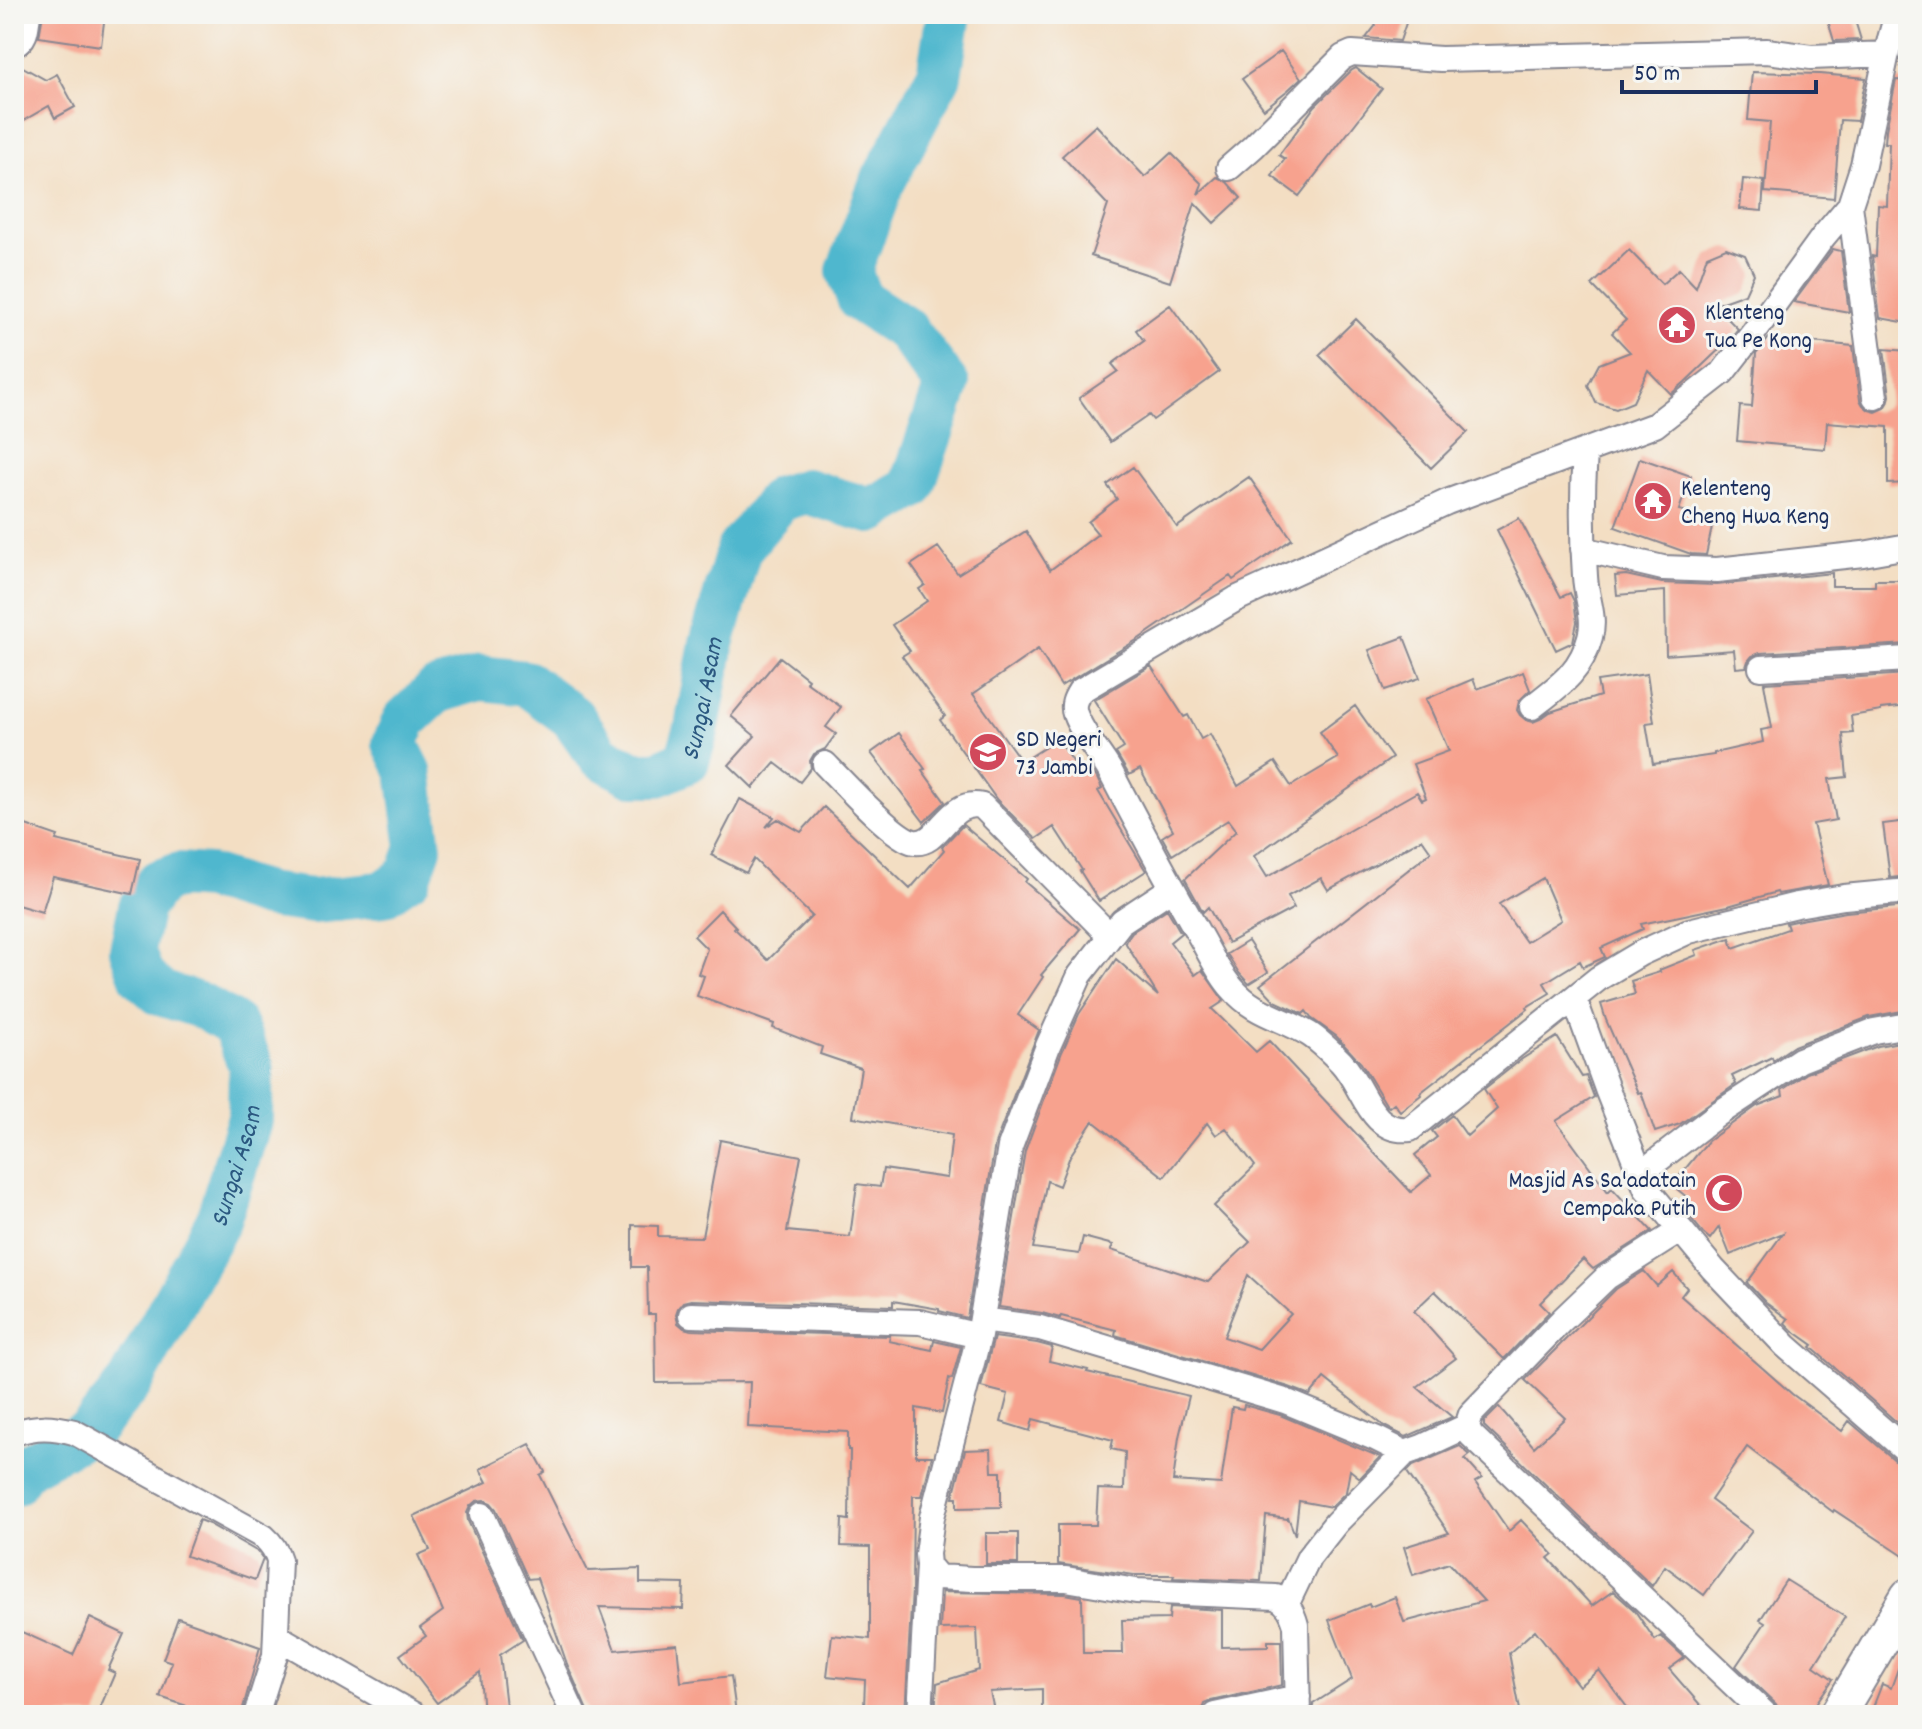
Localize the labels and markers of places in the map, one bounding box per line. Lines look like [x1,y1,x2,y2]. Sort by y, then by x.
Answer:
place label: Klenteng Tua Pe Kong [1705,297,1812,359]
temple icon: Klenteng Tua Pe Kong [1656,304,1698,346]
place label: Kelenteng Cheng Hwa Keng [1681,473,1829,535]
temple icon: Kelenteng Cheng Hwa Keng [1632,480,1674,522]
place label: SD Negeri 73 Jambi [1016,724,1101,786]
school or university icon: SD Negeri 73 Jambi [967,731,1009,773]
place label: Masjid As Sa'adatain Cempaka Putih [1509,1165,1696,1227]
mosque icon: Masjid As Sa'adatain Cempaka Putih [1703,1172,1745,1214]

